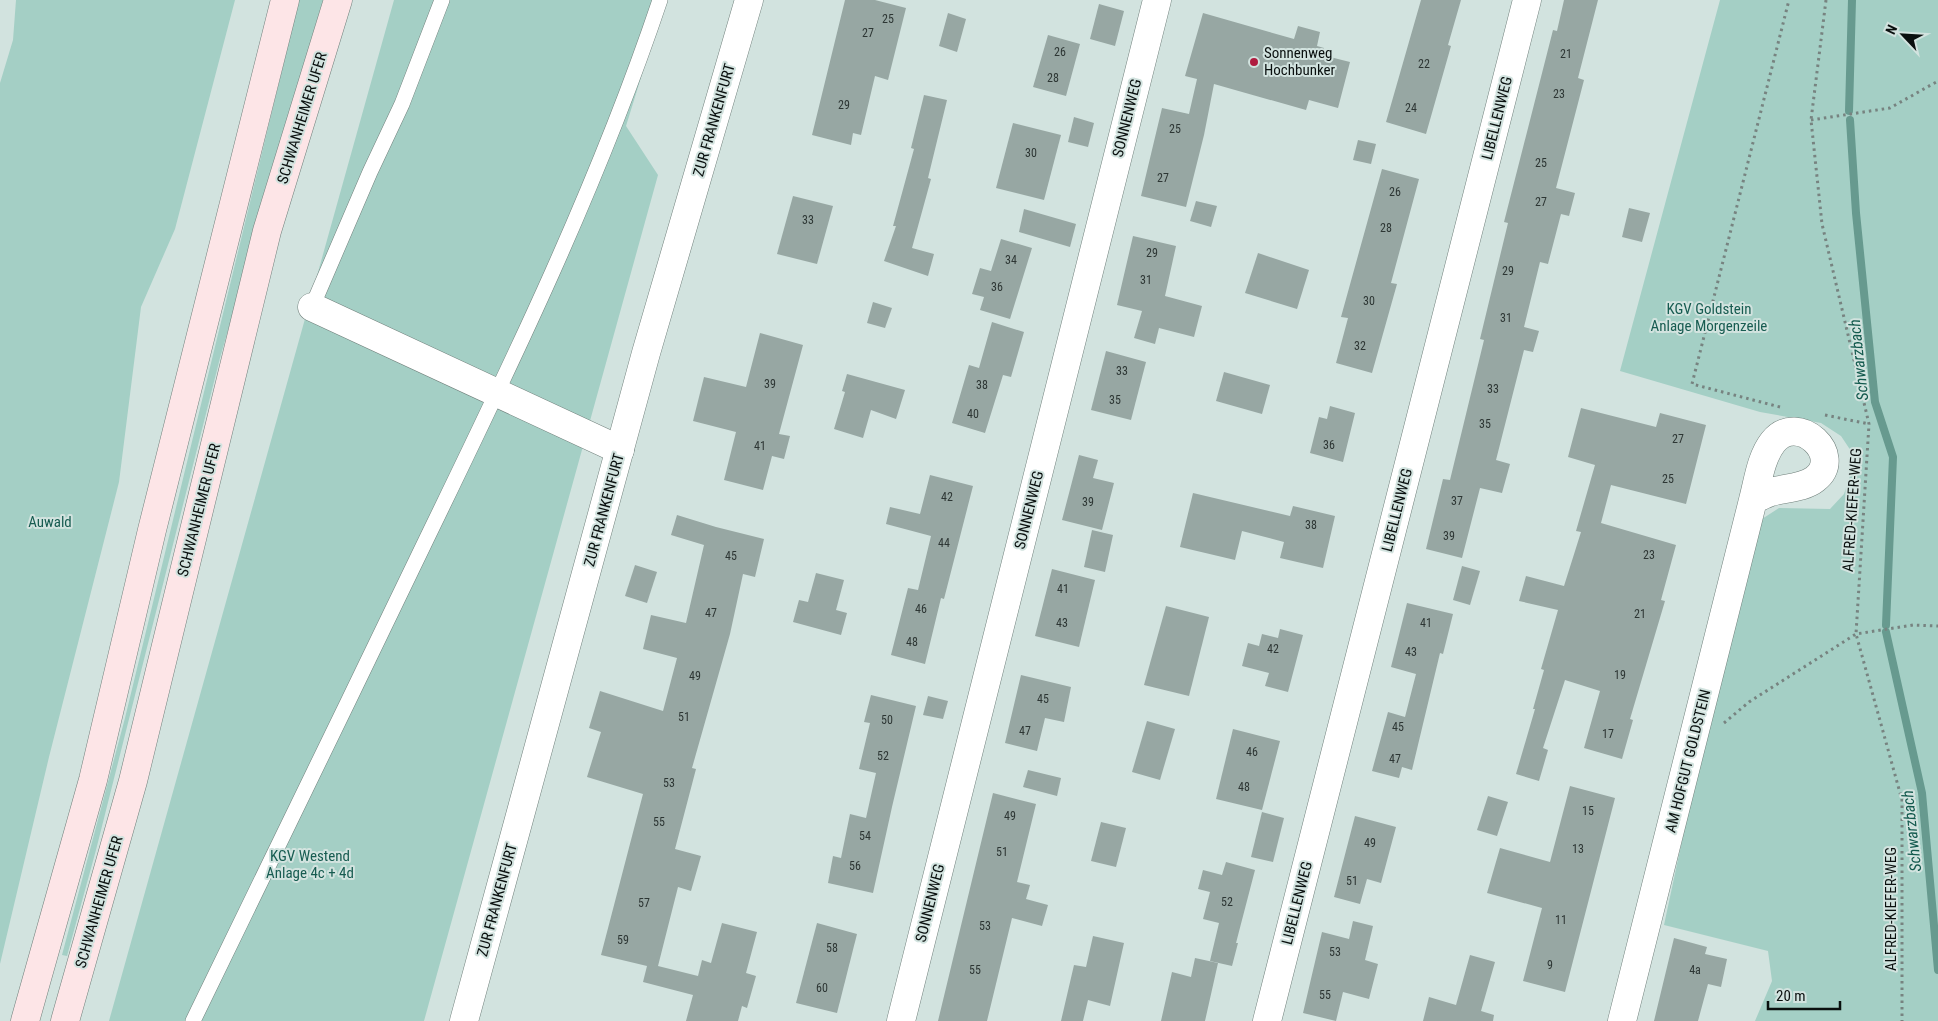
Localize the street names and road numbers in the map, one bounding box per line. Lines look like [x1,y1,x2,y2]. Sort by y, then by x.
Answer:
street label: SCHWANHEIMER UFER [273,50,331,186]
street label: ZUR FRANKENFURT [689,61,739,178]
street label: LIBELLENWEG [1478,74,1516,162]
street label: SONNENWEG [1109,77,1145,159]
street label: SCHWANHEIMER UFER [174,442,224,578]
street label: ALFRED-KIEFER-WEG [1839,447,1865,573]
street label: ZUR FRANKENFURT [580,451,628,569]
street label: LIBELLENWEG [1378,466,1416,554]
street label: SONNENWEG [1011,469,1047,551]
street label: AM HOFGUT GOLDSTEIN [1662,688,1714,834]
street label: SCHWANHEIMER UFER [72,834,126,970]
street label: ZUR FRANKENFURT [473,841,521,959]
street label: ALFRED-KIEFER-WEG [1882,847,1900,971]
street label: LIBELLENWEG [1278,859,1316,947]
street label: SONNENWEG [912,862,948,944]

